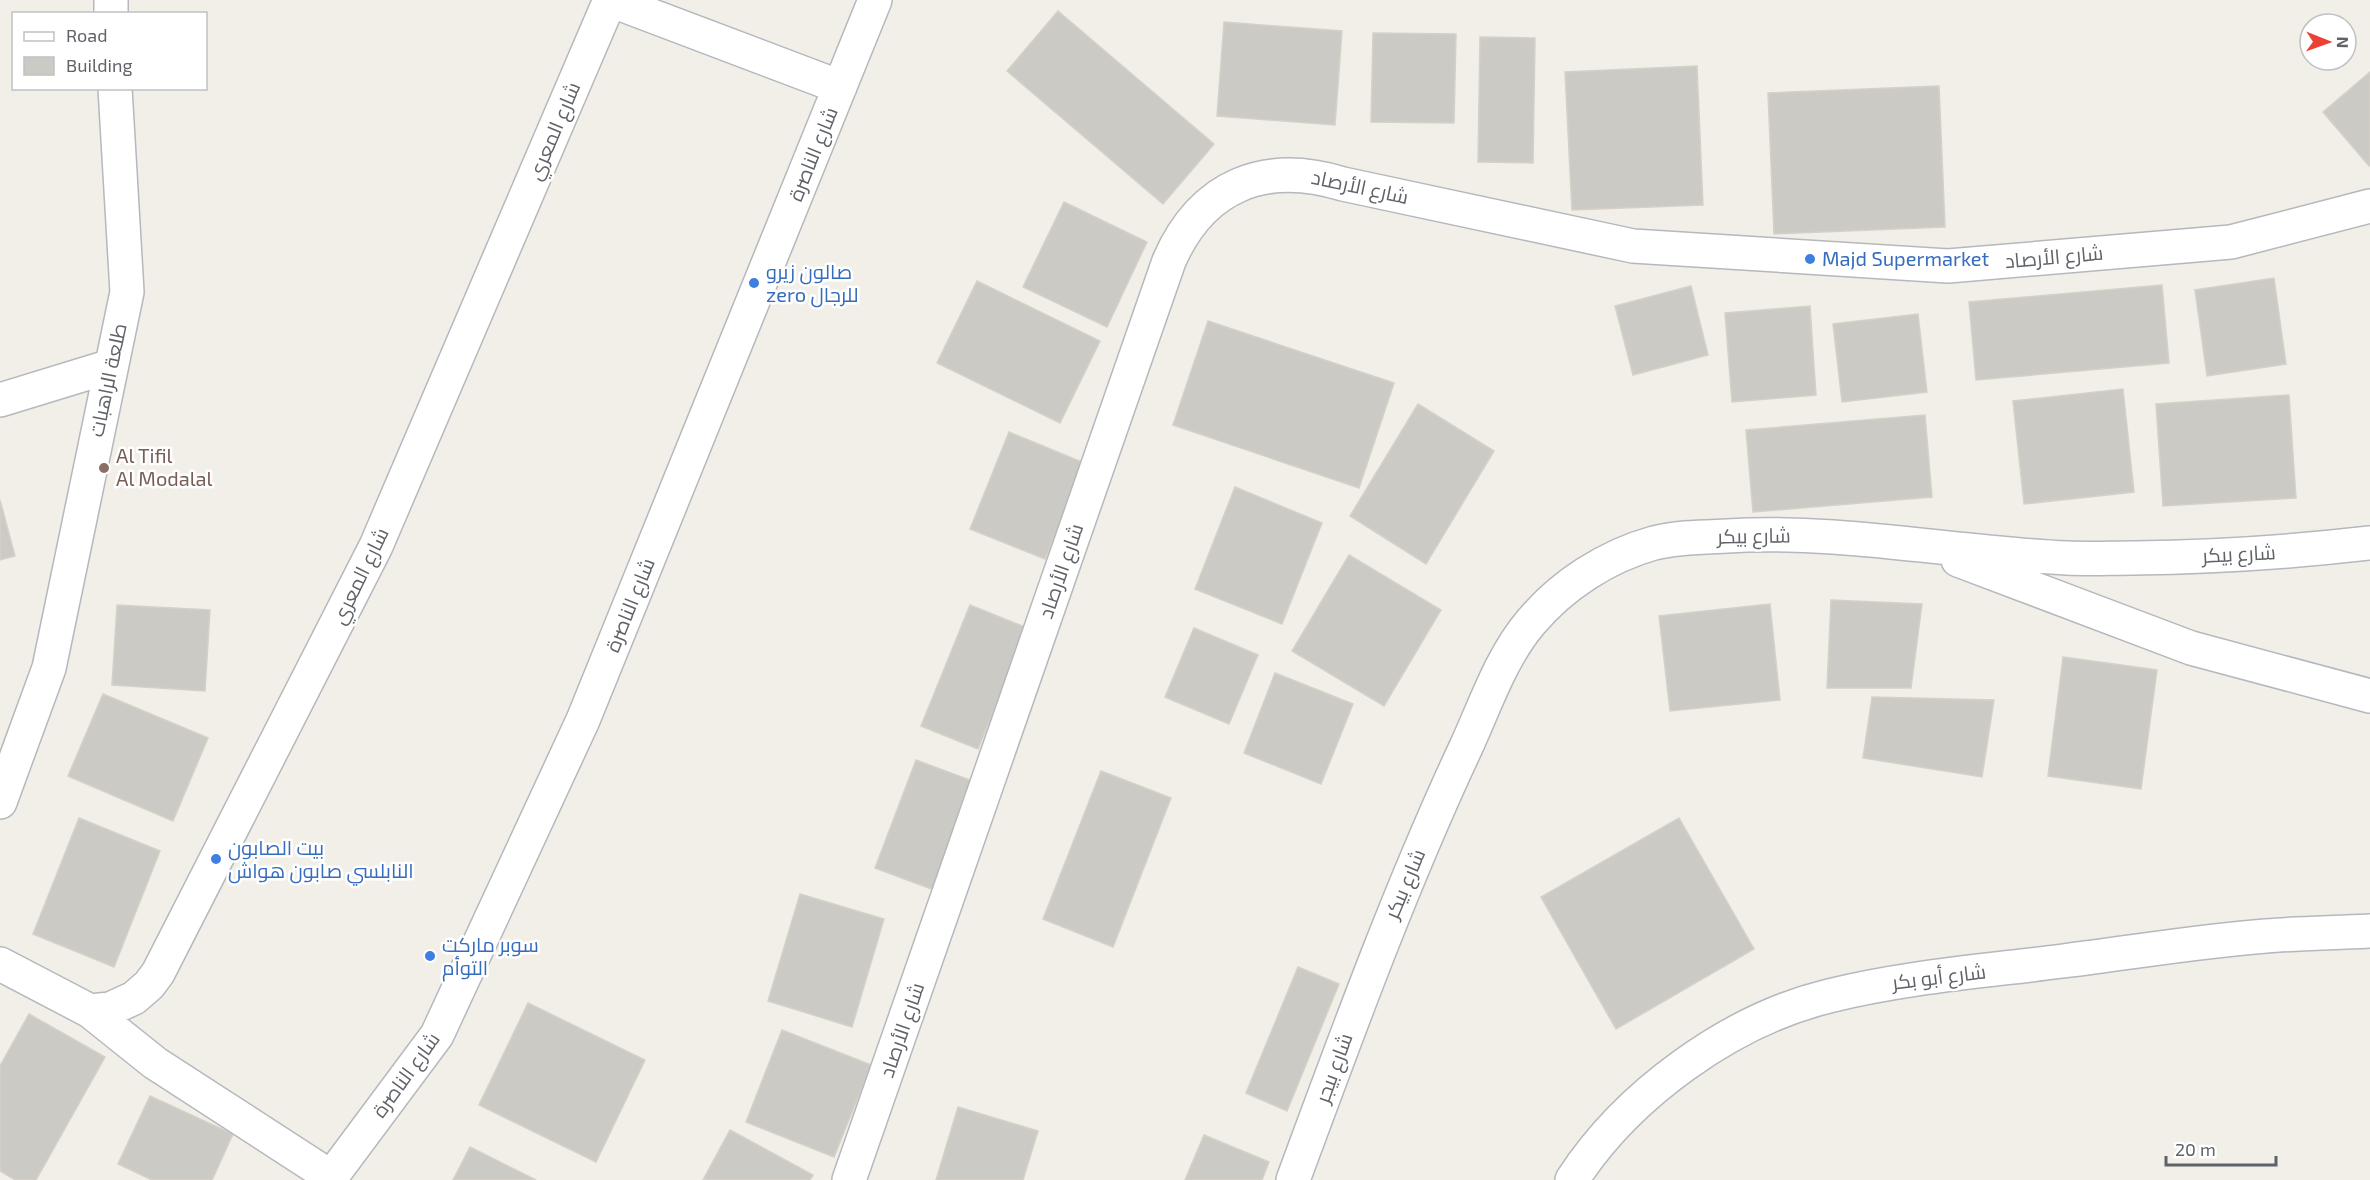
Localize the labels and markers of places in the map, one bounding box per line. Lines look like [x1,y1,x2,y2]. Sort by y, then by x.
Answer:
place label: Majd Supermarket [1822,246,1990,270]
marker: Majd Supermarket [1803,252,1817,266]
place label: صالون زيرو zero للرجال [766,259,858,308]
marker: صالون زيرو zero للرجال [747,276,761,290]
place label: Al Tifil Al Modalal [116,443,213,490]
marker: Al Tifil Al Modalal [97,461,111,475]
place label: بيت الصابون النابلسي صابون هواش [228,835,414,886]
marker: بيت الصابون النابلسي صابون هواش [209,852,223,866]
place label: سوبر ماركت التوأم [442,932,539,982]
marker: سوبر ماركت التوأم [423,949,437,963]

